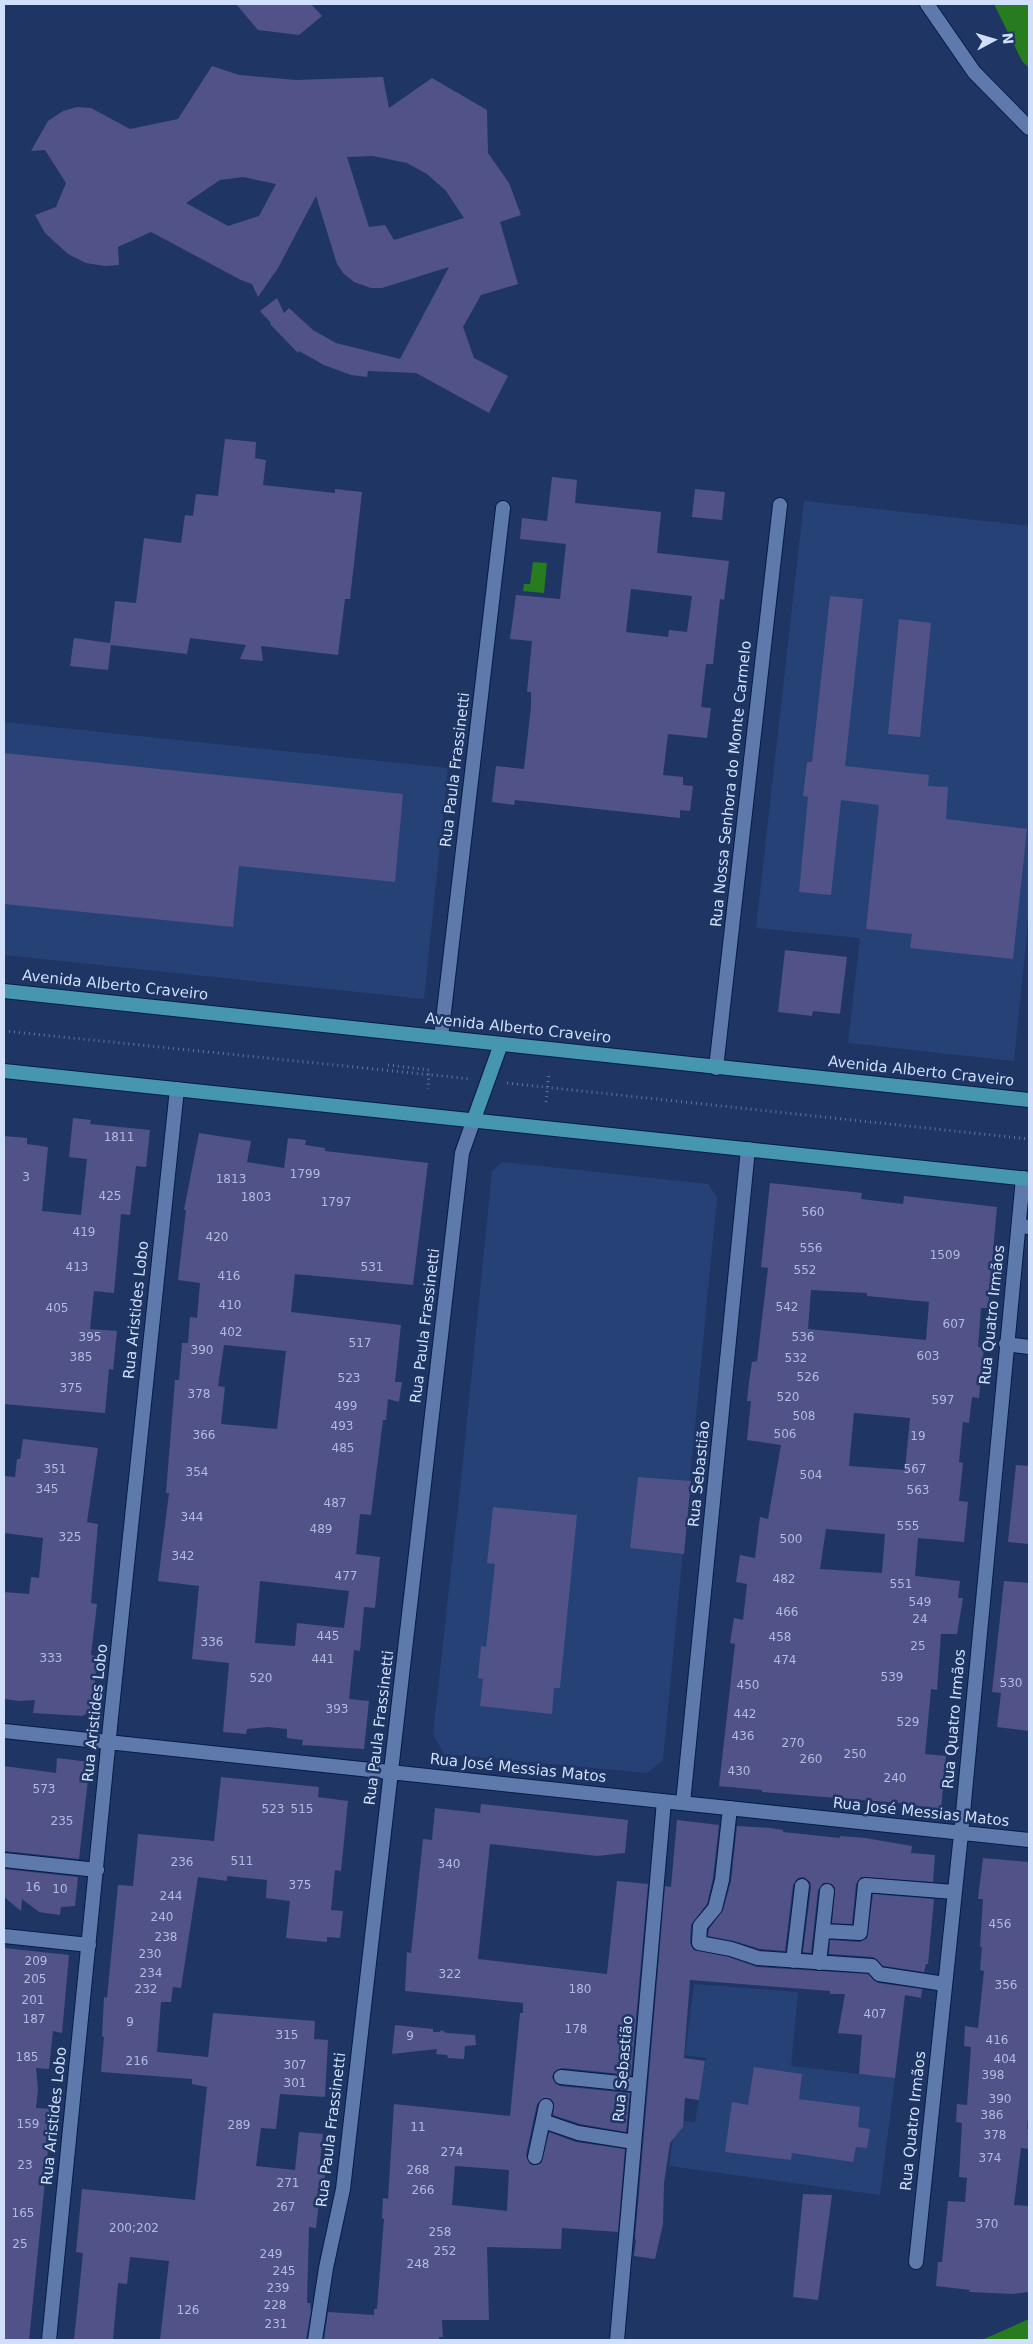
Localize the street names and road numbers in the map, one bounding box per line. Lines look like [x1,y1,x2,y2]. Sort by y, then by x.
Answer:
street label: Rua Nossa Senhora do Monte Carmelo [708,640,756,928]
street label: Rua Paula Frassinetti [438,692,474,848]
street label: Avenida Alberto Craveiro [21,967,209,1005]
street label: Avenida Alberto Craveiro [424,1010,612,1048]
street label: Avenida Alberto Craveiro [827,1053,1015,1091]
street label: Rua Aristides Lobo [121,1240,153,1380]
street label: Rua Quatro Irmãos [977,1244,1009,1386]
street label: Rua Paula Frassinetti [408,1248,444,1404]
street label: Rua Sebastião [685,1420,715,1528]
street label: Rua Aristides Lobo [80,1643,112,1783]
street label: Rua Quatro Irmãos [940,1648,970,1790]
street label: Rua Paula Frassinetti [362,1650,398,1806]
street label: Rua José Messias Matos [429,1751,607,1787]
street label: Rua José Messias Matos [832,1795,1010,1831]
street label: Rua Sebastião [610,2015,638,2123]
street label: Rua Aristides Lobo [39,2046,71,2186]
street label: Rua Quatro Irmãos [898,2050,930,2192]
street label: Rua Paula Frassinetti [314,2052,350,2208]

